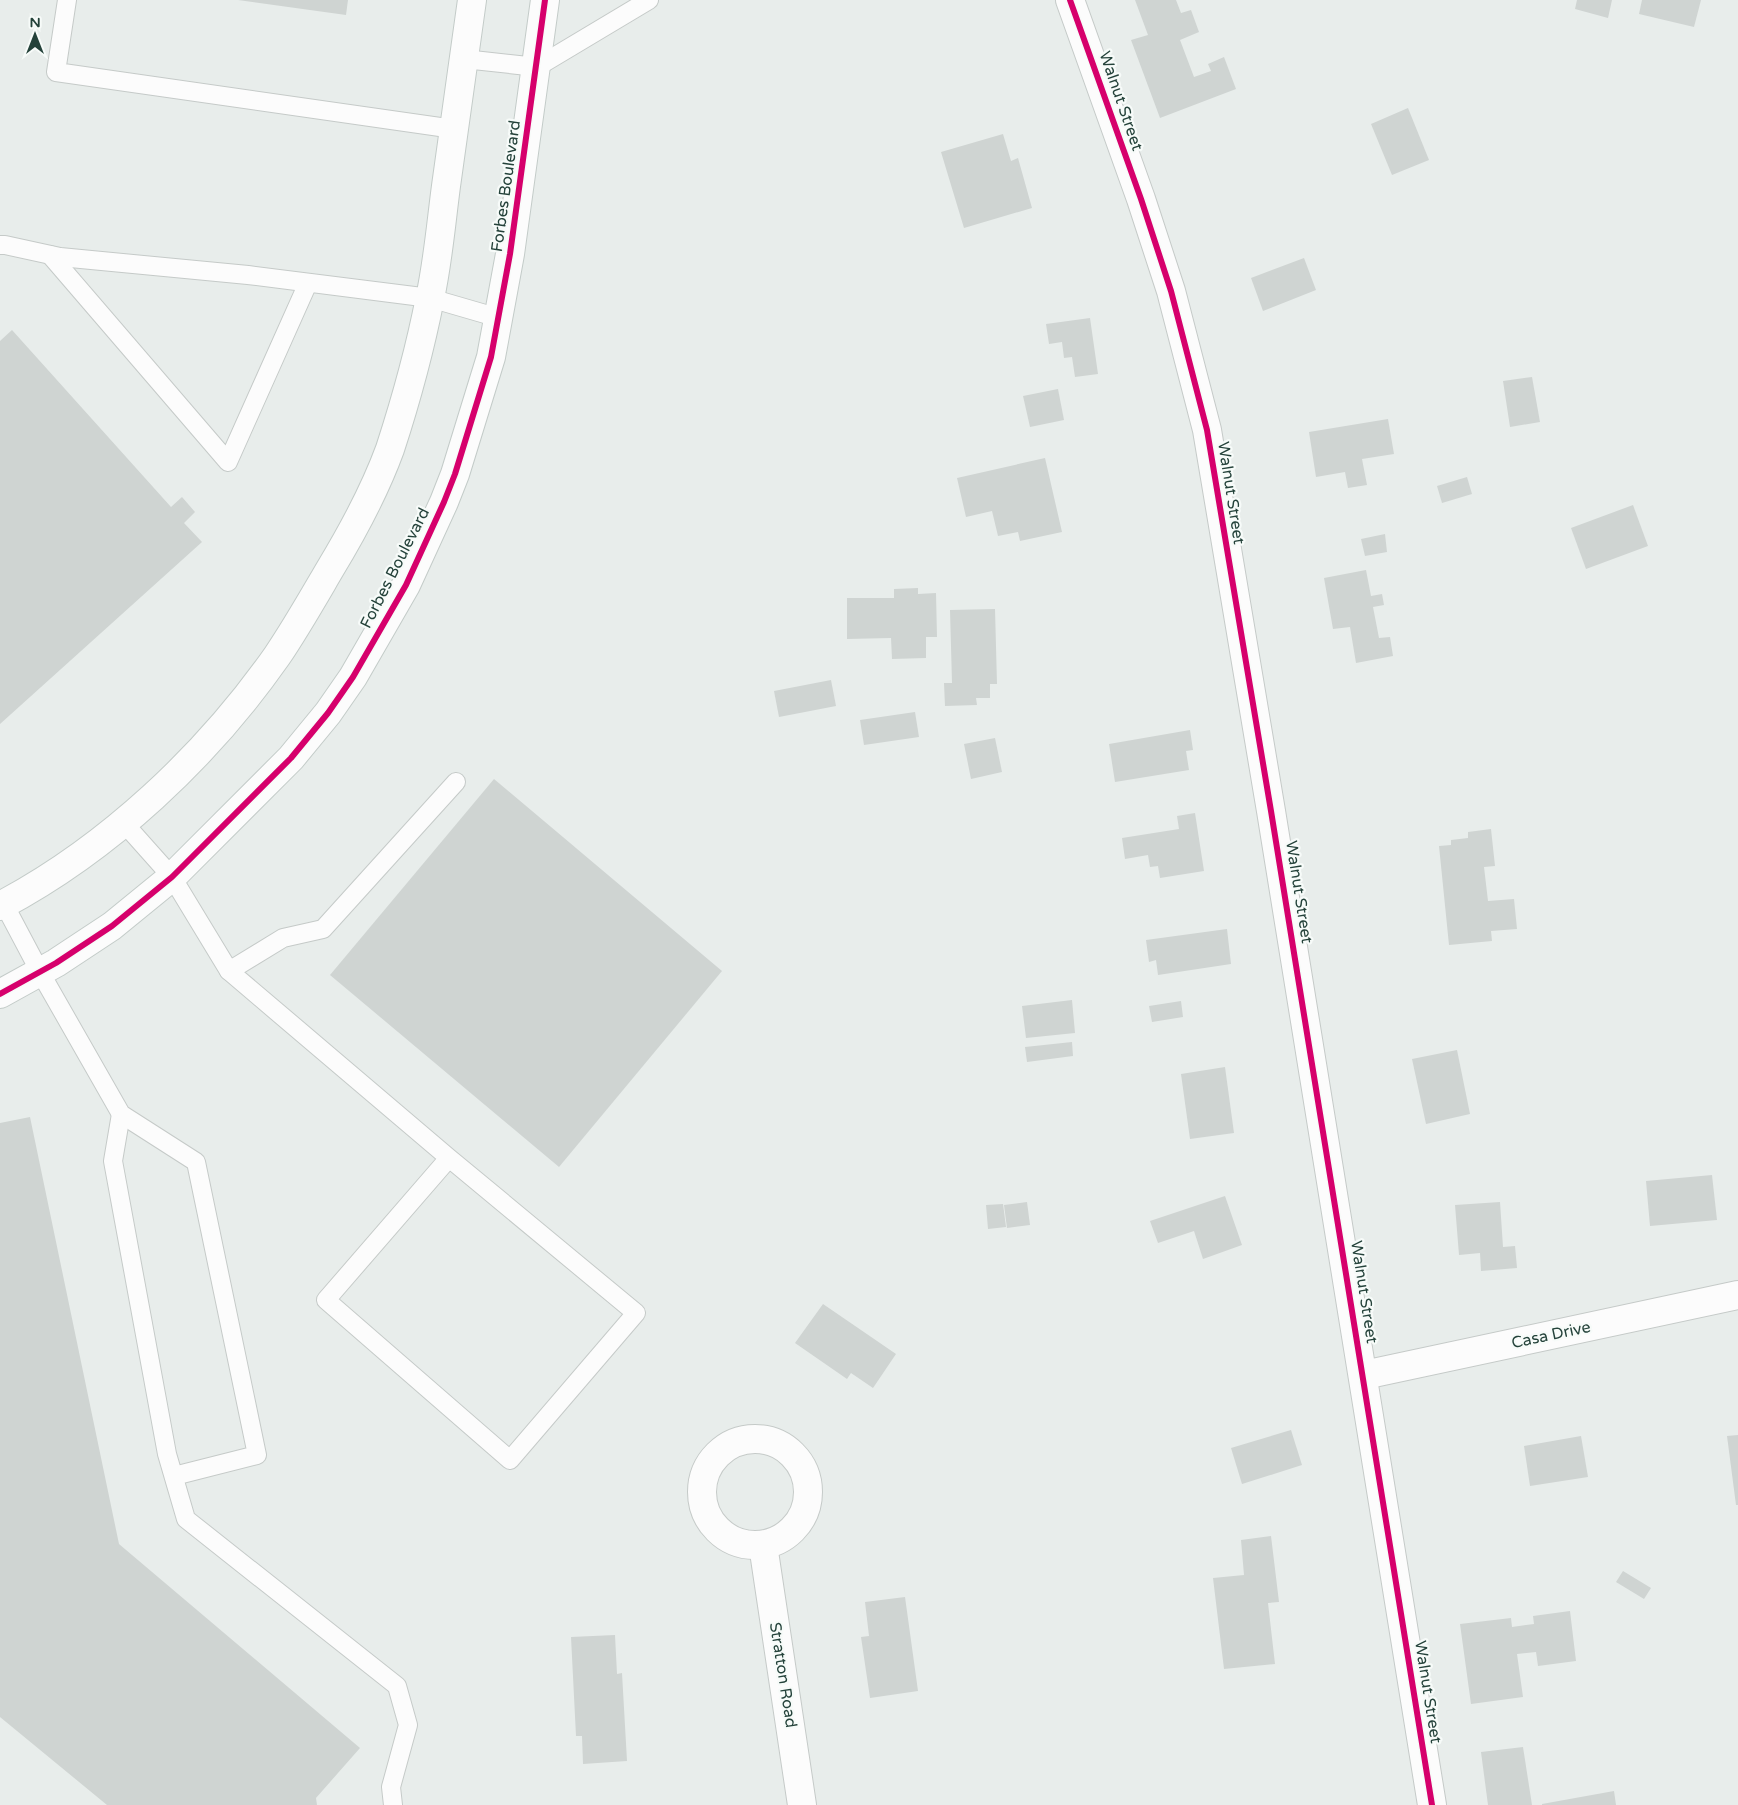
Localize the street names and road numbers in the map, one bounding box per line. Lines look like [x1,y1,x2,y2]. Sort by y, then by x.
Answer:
street label: Walnut Street [1095,49,1147,153]
street label: Forbes Boulevard [487,119,525,253]
street label: Walnut Street [1213,440,1249,546]
street label: Forbes Boulevard [356,504,434,632]
street label: Walnut Street [1281,839,1317,945]
street label: Walnut Street [1346,1239,1382,1345]
street label: Casa Drive [1510,1317,1592,1353]
street label: Stratton Road [765,1621,801,1729]
street label: Walnut Street [1410,1639,1446,1745]

